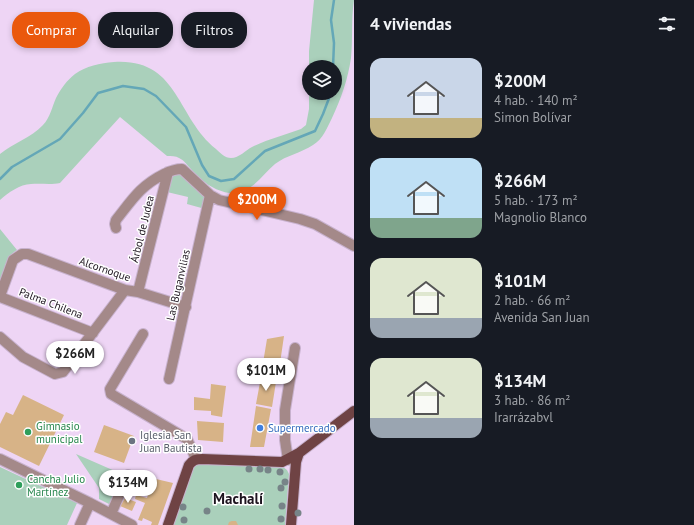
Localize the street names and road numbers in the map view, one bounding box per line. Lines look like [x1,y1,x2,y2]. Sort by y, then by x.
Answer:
street label: Árbol de Judea [127,194,157,264]
street label: Las Buganvilias [163,248,193,322]
street label: Alcornoque [78,254,133,284]
street label: Palma Chilena [17,284,85,322]

